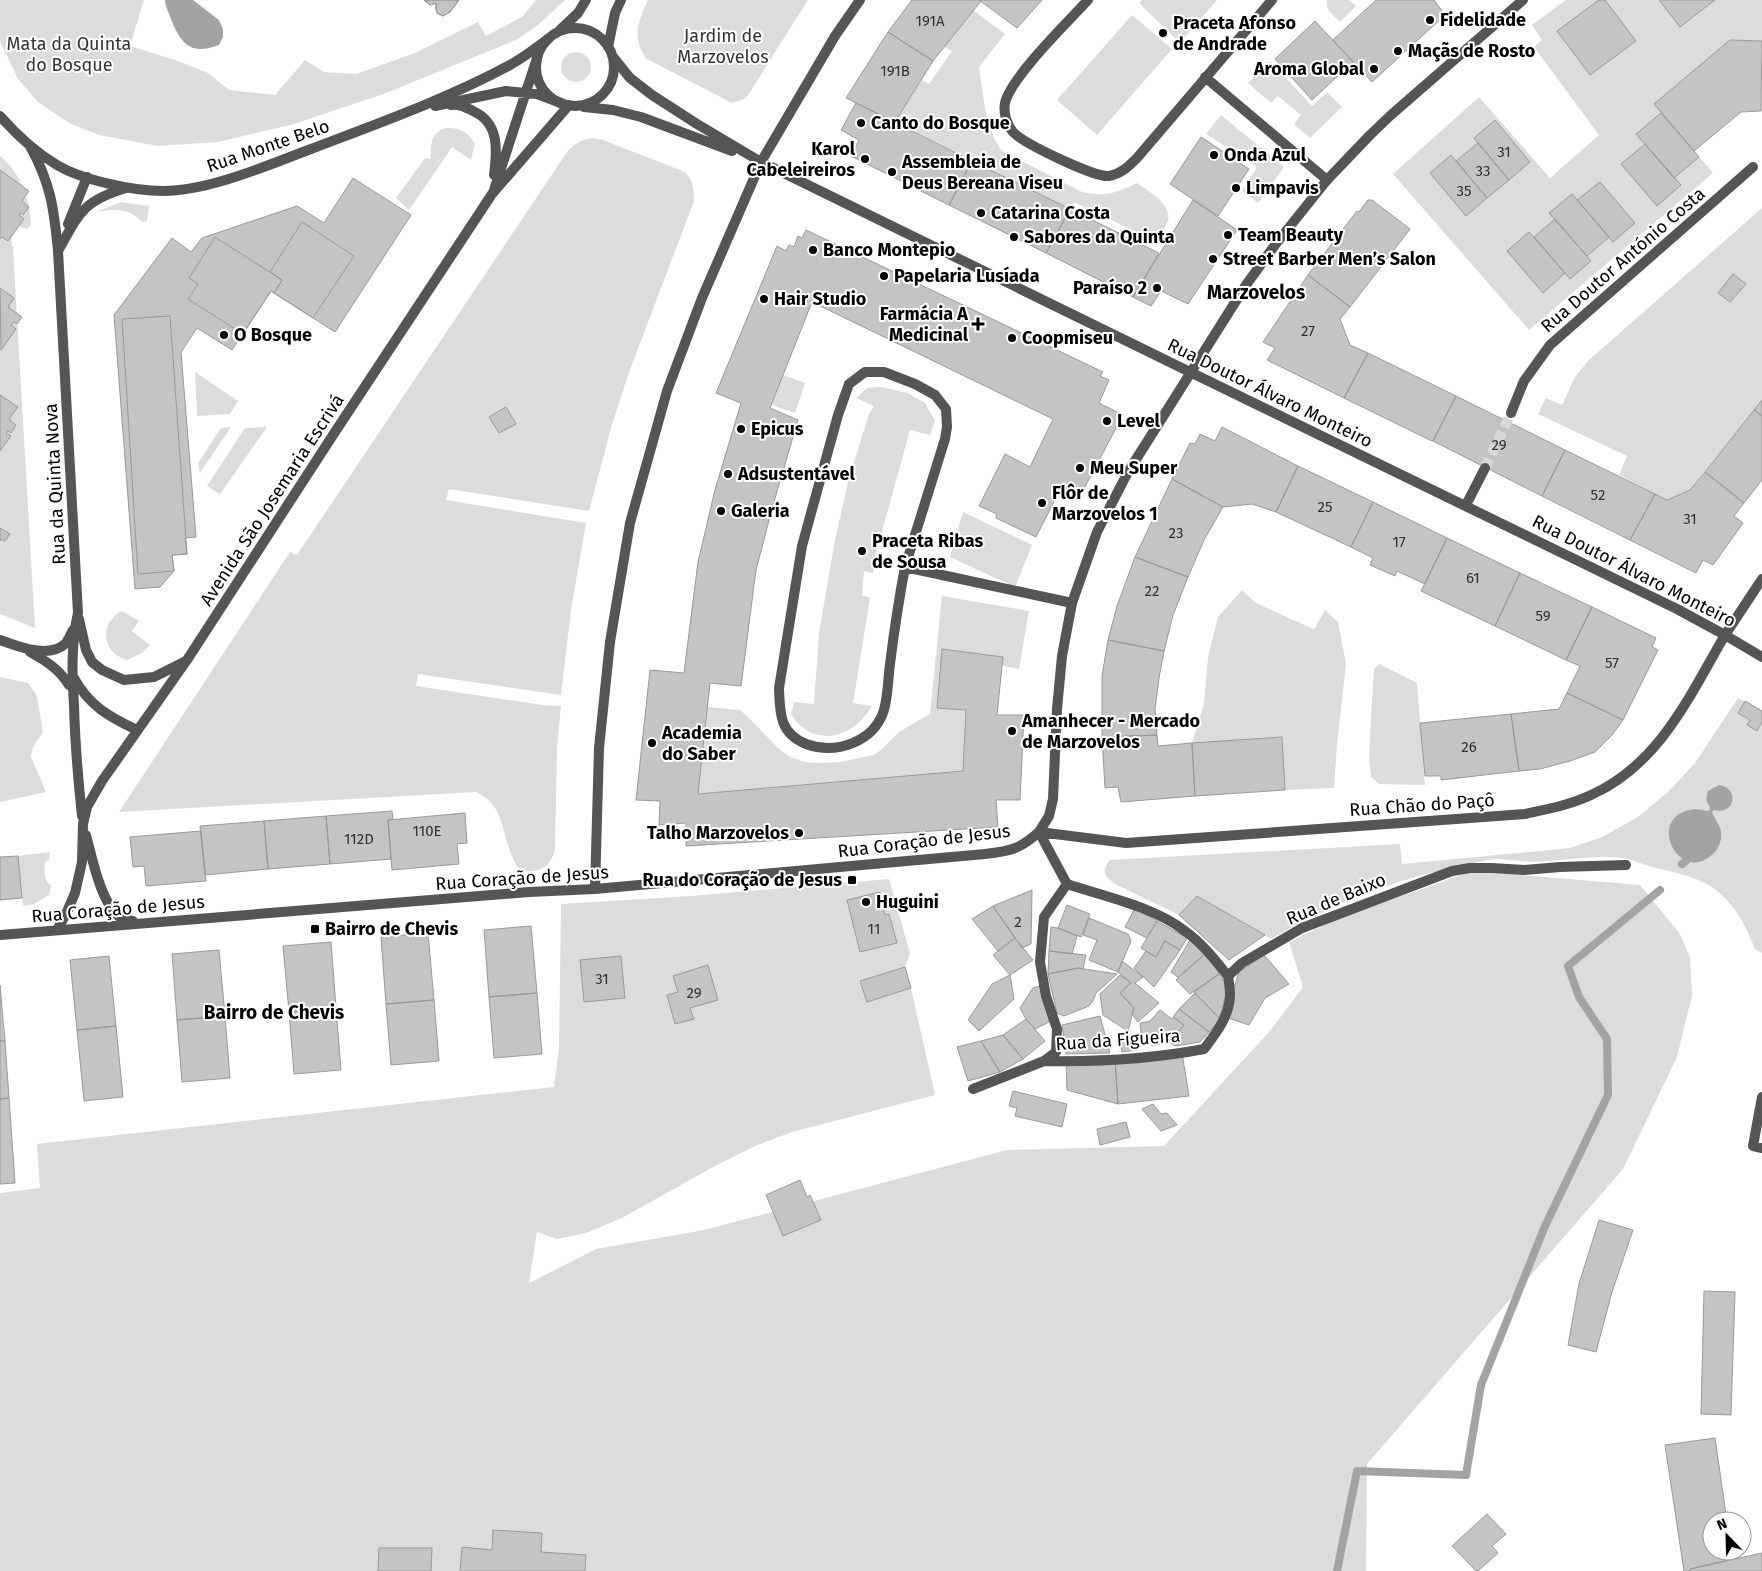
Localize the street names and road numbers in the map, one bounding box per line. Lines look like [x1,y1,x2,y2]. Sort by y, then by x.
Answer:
street label: Rua Monte Belo [204,115,332,177]
street label: Rua Doutor António Costa [1536,183,1710,337]
street label: Rua Doutor Álvaro Monteiro [1164,333,1377,452]
street label: Avenida São Josemaria Escrivá [195,390,349,610]
street label: Rua da Quinta Nova [40,403,70,565]
street label: Rua Doutor Álvaro Monteiro [1529,509,1740,632]
street label: Rua Chão do Paçô [1349,789,1495,821]
street label: Rua Coração de Jesus [836,819,1012,863]
street label: Rua Coração de Jesus [435,861,609,895]
street label: Rua de Baixo [1283,868,1389,930]
street label: Rua Coração de Jesus [31,890,205,928]
street label: Rua da Figueira [1055,1025,1181,1055]

